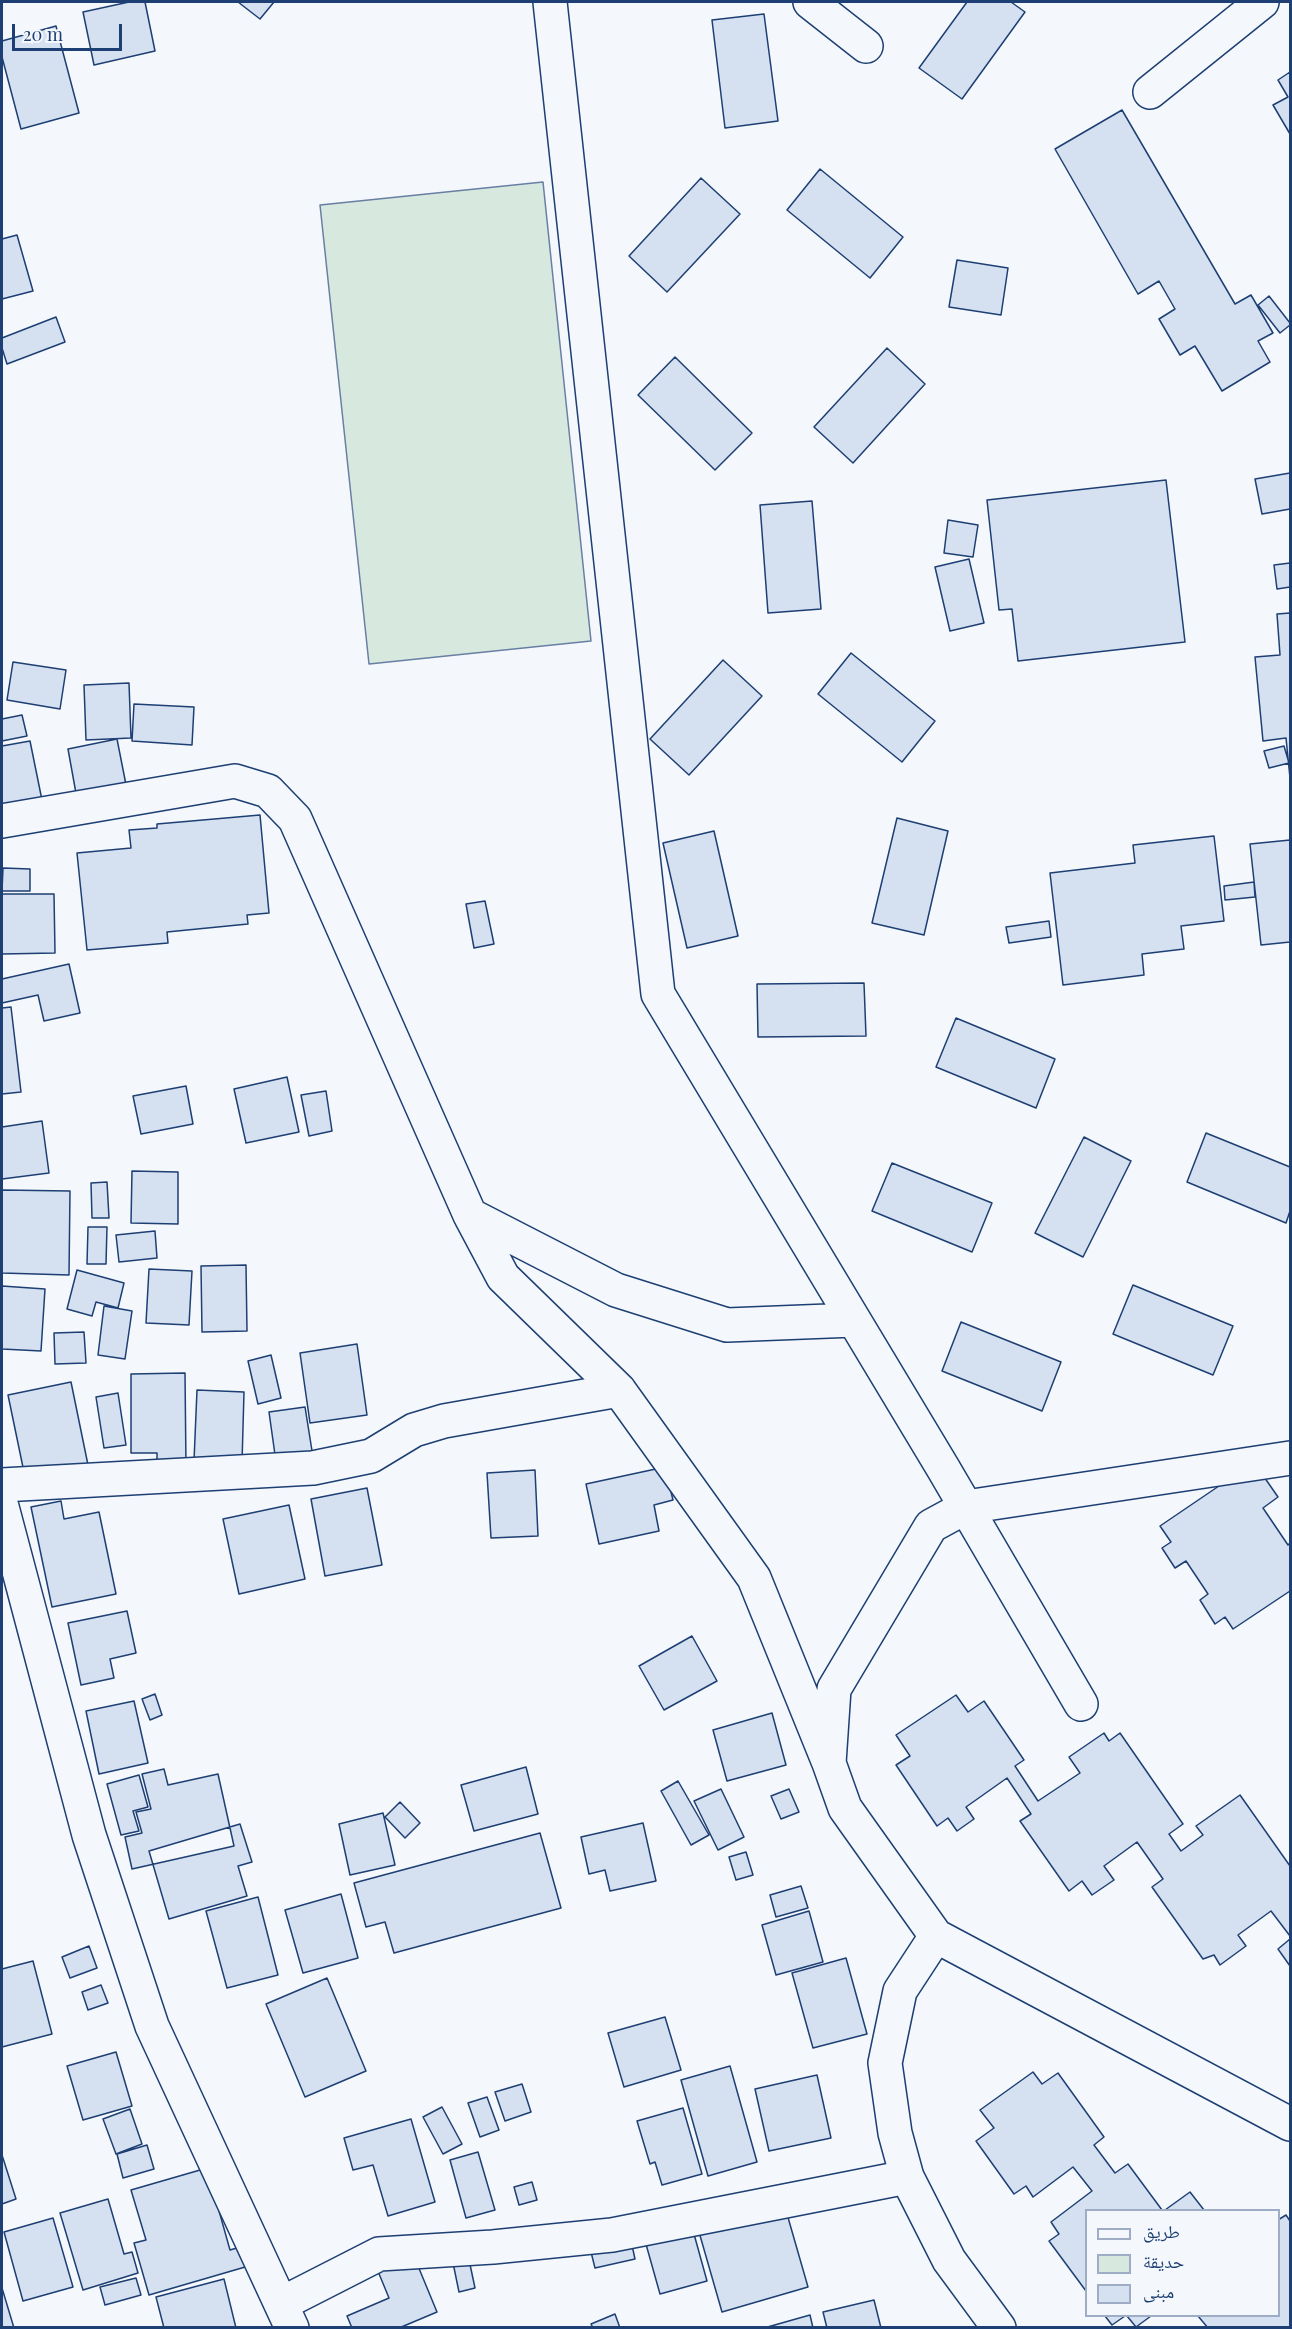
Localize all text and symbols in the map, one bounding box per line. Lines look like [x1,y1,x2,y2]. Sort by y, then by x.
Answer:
scale bar [15,12,124,50]
text: 20 m [23,22,63,46]
legend [1085,2209,1280,2317]
text: طريق [1143,2219,1180,2243]
text: حديقة [1143,2249,1184,2273]
text: مبنى [1143,2279,1174,2303]

